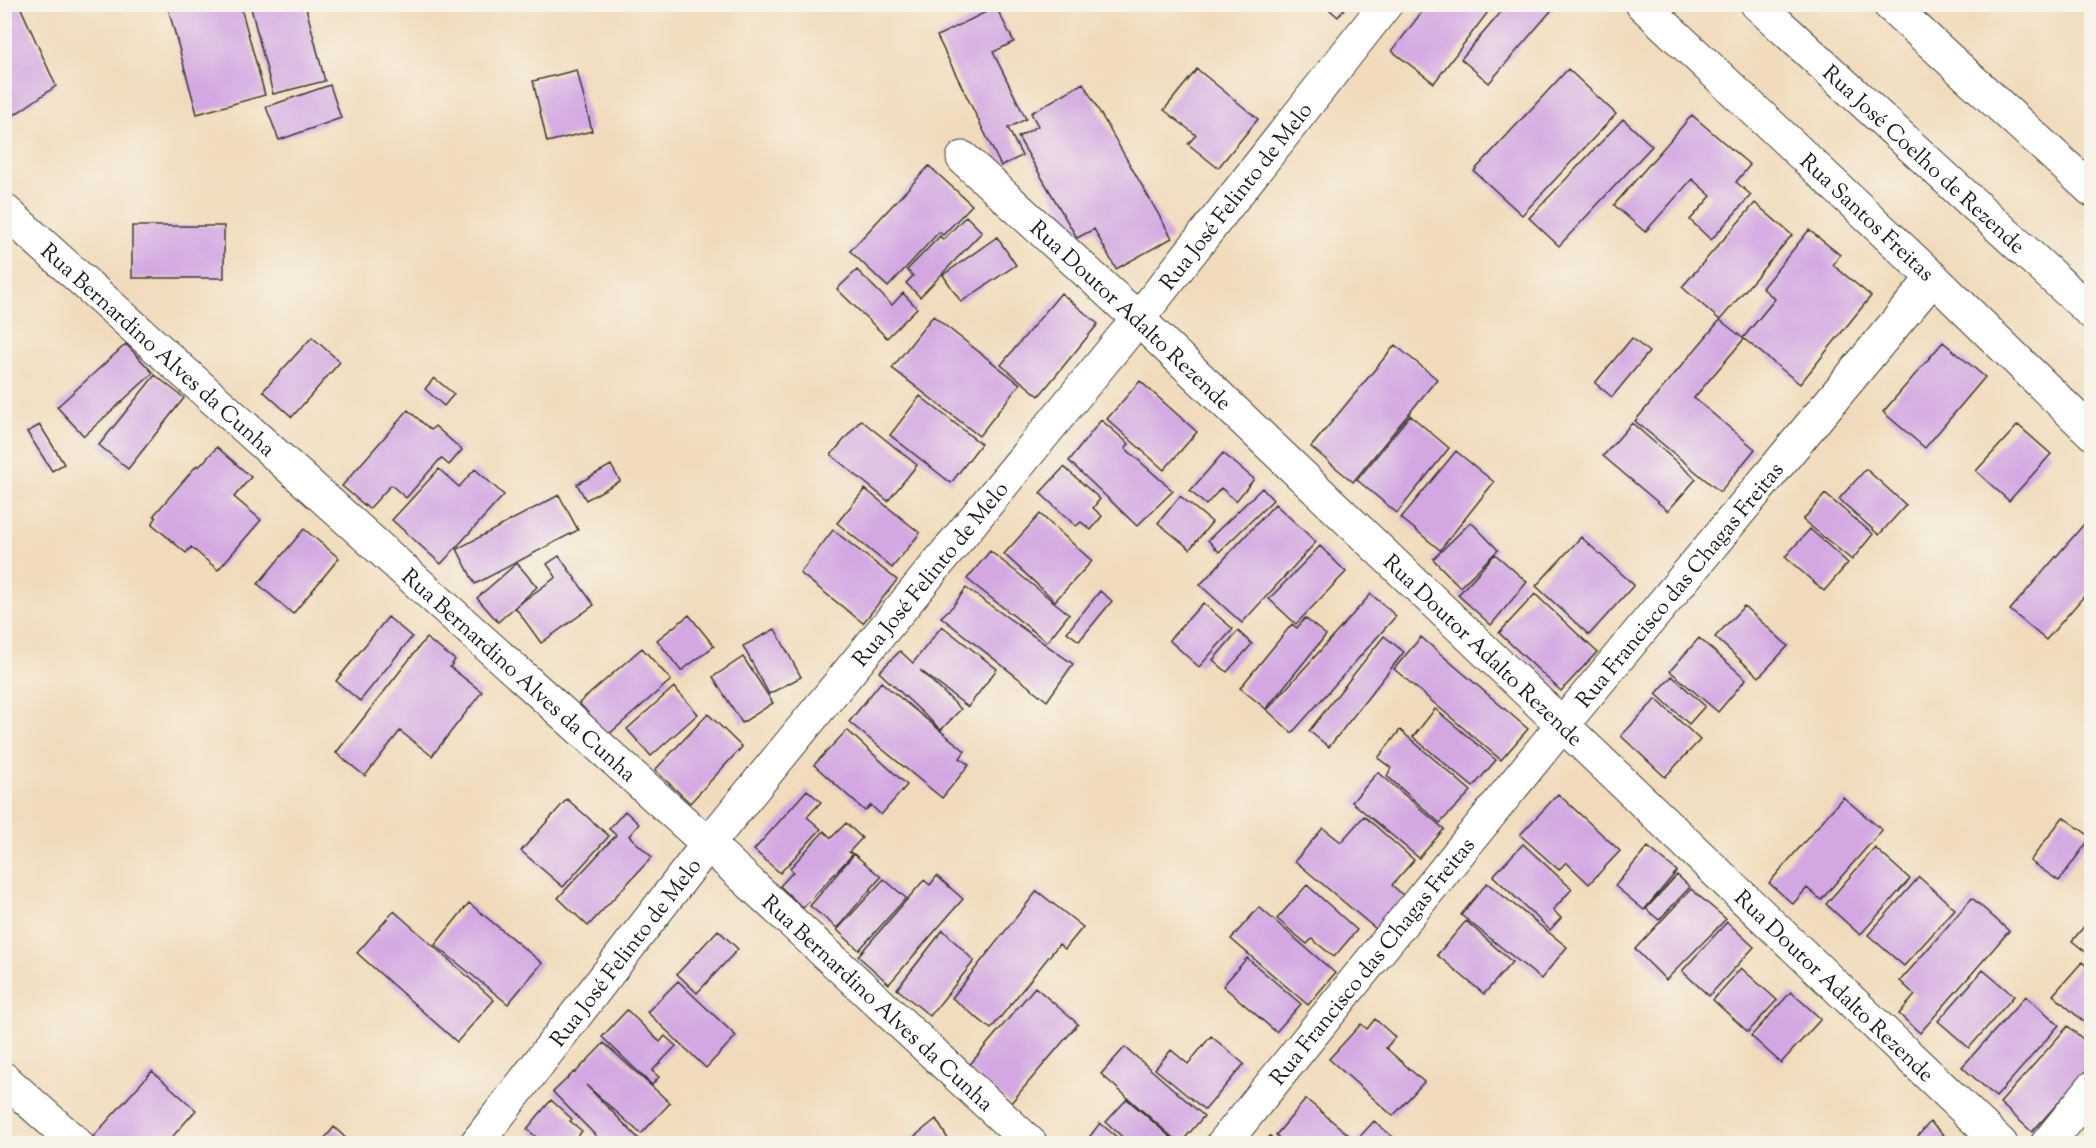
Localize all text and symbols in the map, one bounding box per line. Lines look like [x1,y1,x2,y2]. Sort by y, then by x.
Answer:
street label: Rua José Coelho de Rezende [1814,59,2031,263]
street label: Rua José Felinto de Melo [1153,97,1322,298]
street label: Rua Santos Freitas [1791,147,1940,290]
street label: Rua Doutor Adalto Rezende [1021,214,1238,419]
street label: Rua Bernardino Alves da Cunha [32,237,281,466]
street label: Rua Francisco das Chagas Freitas [1570,456,1793,716]
street label: Rua José Felinto de Melo [846,476,1018,675]
street label: Rua Doutor Adalto Rezende [1374,548,1589,755]
street label: Rua Bernardino Alves da Cunha [393,562,642,791]
street label: Rua Francisco das Chagas Freitas [1264,832,1484,1093]
street label: Rua José Felinto de Melo [544,852,710,1055]
street label: Rua Doutor Adalto Rezende [1726,884,1940,1091]
street label: Rua Bernardino Alves da Cunha [753,889,999,1120]

